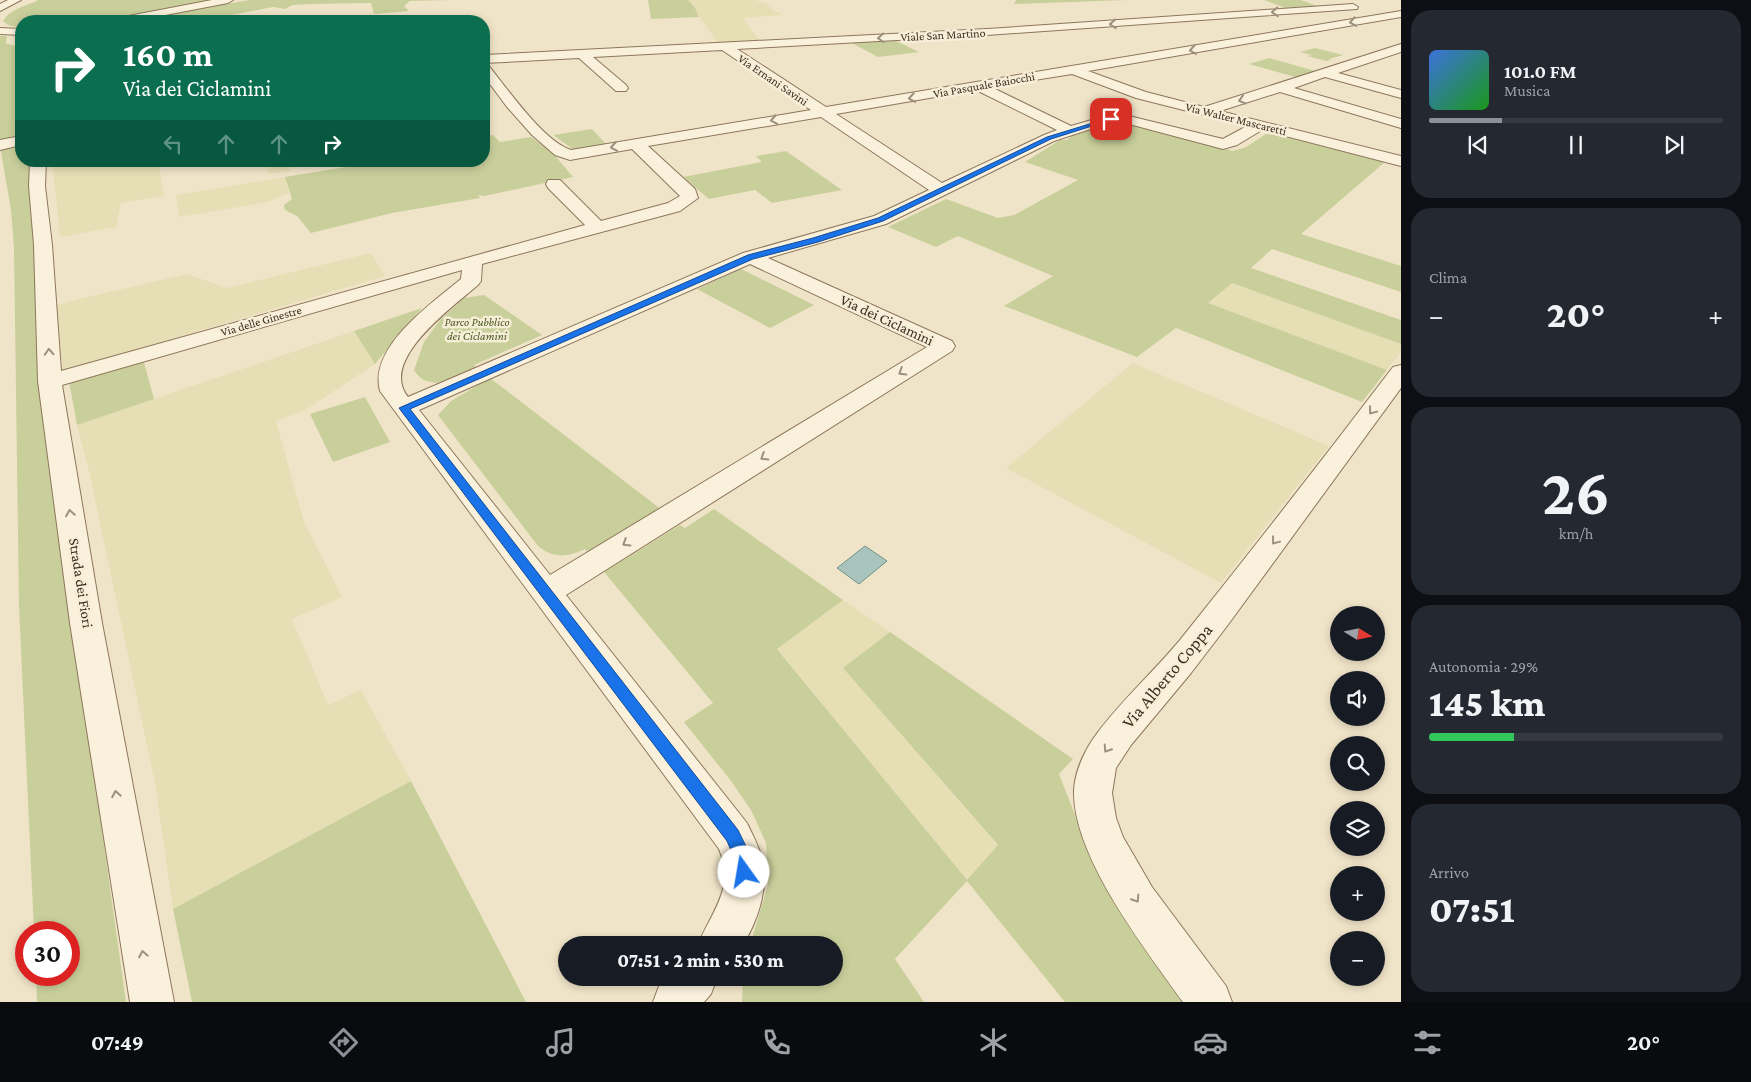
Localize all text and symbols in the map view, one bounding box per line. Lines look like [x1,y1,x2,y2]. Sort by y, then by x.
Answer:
one-way arrow [1271,7,1279,18]
one-way arrow [1349,17,1357,27]
one-way arrow [1109,18,1117,29]
street label: Viale San Martino [900,26,986,44]
one-way arrow [877,33,885,44]
icon: right [40,35,105,100]
text: 160 m [123,35,213,74]
one-way arrow [1188,44,1197,54]
street label: Via Ernani Savini [735,51,811,109]
text: 101.0 FM [1504,61,1576,82]
street label: Via Pasquale Baiocchi [932,69,1036,101]
text: Via dei Ciclamini [123,76,271,101]
text: Musica [1504,82,1550,99]
one-way arrow [907,92,916,102]
one-way arrow [1238,94,1246,104]
pin [1090,98,1132,140]
street label: Via Walter Mascaretti [1184,100,1288,138]
icon: arrive [1097,105,1125,133]
one-way arrow [770,115,778,125]
icon: left [159,130,187,158]
icon: ahead [212,130,240,158]
icon: ahead [265,130,293,158]
icon: right [318,130,346,158]
icon: previous [1464,131,1492,159]
icon: pause [1562,131,1590,159]
icon: next [1660,131,1688,159]
one-way arrow [609,142,618,152]
text: Clima [1429,269,1467,286]
street label: Via dei Ciclamini [838,291,936,349]
text: 20° [1547,293,1605,335]
text: − [1429,300,1444,331]
text: + [1708,300,1723,331]
street label: Via delle Ginestre [219,303,303,339]
park label: Parco Pubblico dei Ciclamini [444,315,510,343]
one-way arrow [43,347,54,355]
one-way arrow [899,366,908,375]
one-way arrow [1369,405,1378,415]
one-way arrow [761,451,770,461]
text: 26 [1542,456,1610,528]
one-way arrow [65,508,76,516]
text: km/h [1559,525,1593,542]
one-way arrow [1272,535,1280,544]
street label: Strada dei Fiori [66,537,96,629]
one-way arrow [622,537,631,546]
north arrow [1330,606,1385,661]
map controls [1330,606,1385,986]
street label: Via Alberto Coppa [1118,620,1216,732]
text: Autonomia · 29% [1429,658,1538,675]
button: sound [1330,671,1385,726]
text: 145 km [1429,682,1545,724]
button: search [1330,736,1385,791]
one-way arrow [1104,744,1113,753]
one-way arrow [111,789,121,798]
button: layers [1330,801,1385,856]
position arrow [717,845,769,897]
text: Arrivo [1429,864,1469,881]
button: + [1330,866,1385,921]
text: 07:51 [1429,888,1515,930]
one-way arrow [1130,893,1139,903]
speed limit sign: 30 [15,921,80,986]
button: − [1330,931,1385,986]
one-way arrow [139,950,149,958]
text: 07:51 · 2 min · 530 m [617,950,784,971]
icon: directions [326,1025,361,1060]
icon: music [543,1025,578,1060]
icon: phone [759,1025,794,1060]
icon: climate [976,1025,1011,1060]
icon: car [1193,1025,1228,1060]
icon: filters [1410,1025,1445,1060]
text: 07:49 [91,1030,144,1055]
text: 20° [1627,1030,1660,1055]

